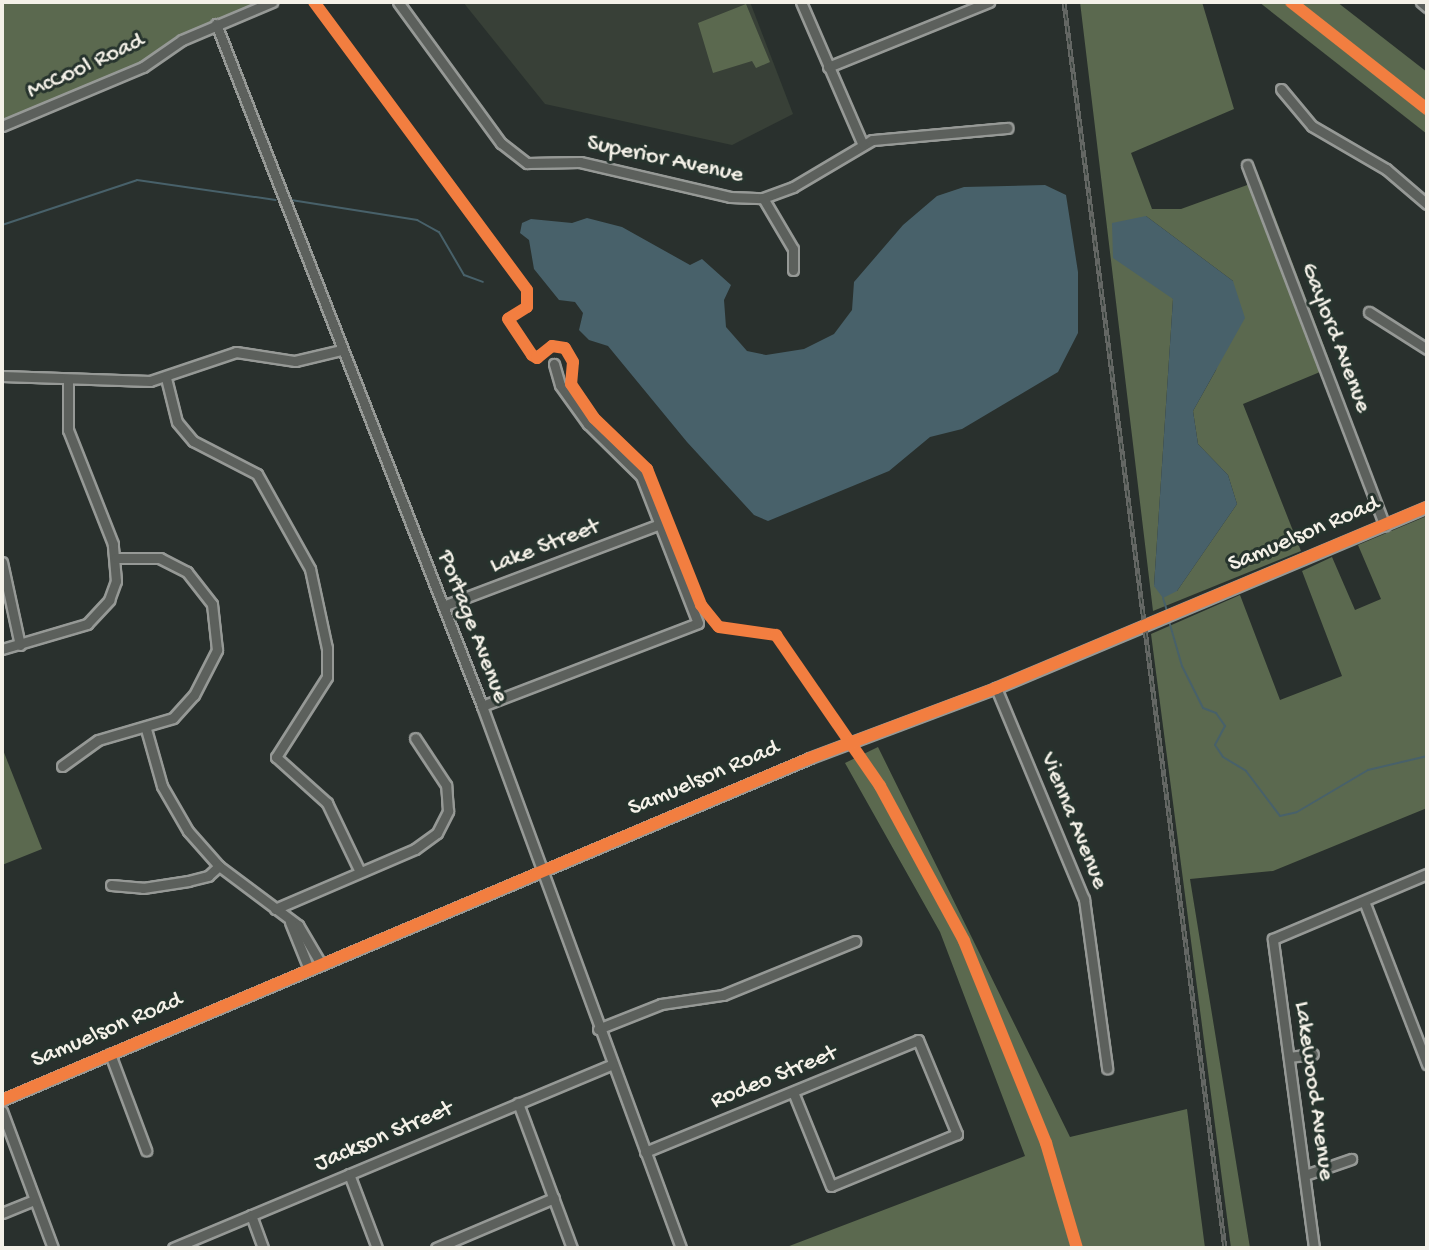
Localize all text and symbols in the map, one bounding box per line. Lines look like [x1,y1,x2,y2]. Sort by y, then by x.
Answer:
street label: McCool Road [23,27,149,107]
street label: Superior Avenue [584,129,746,191]
street label: Gaylord Avenue [1293,259,1377,417]
street label: Samuelson Road [1224,490,1384,580]
street label: Lake Street [486,513,604,581]
street label: Portage Avenue [430,547,514,707]
street label: Samuelson Road [624,734,784,824]
street label: Vienna Avenue [1033,748,1113,894]
street label: Samuelson Road [27,986,187,1076]
street label: Lakewood Avenue [1286,1000,1340,1182]
street label: Rodeo Street [707,1040,841,1116]
street label: Jackson Street [311,1095,457,1179]

